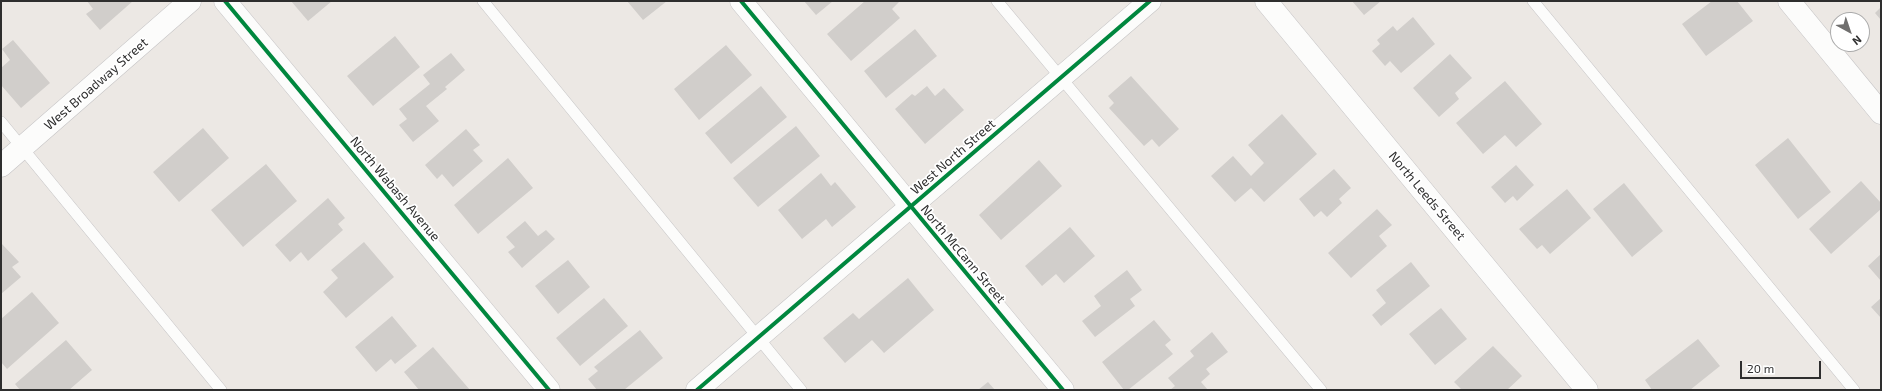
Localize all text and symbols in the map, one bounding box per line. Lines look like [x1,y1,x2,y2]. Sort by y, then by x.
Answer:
north arrow [1830,12,1870,52]
text: N [1850,33,1865,48]
street label: West Broadway Street [41,35,151,133]
street label: West North Street [908,116,998,198]
street label: North Wabash Avenue [347,134,443,244]
street label: North Leeds Street [1385,149,1469,243]
street label: North McCann Street [917,202,1009,306]
scale bar [1742,353,1823,379]
text: 20 m [1747,361,1774,375]

